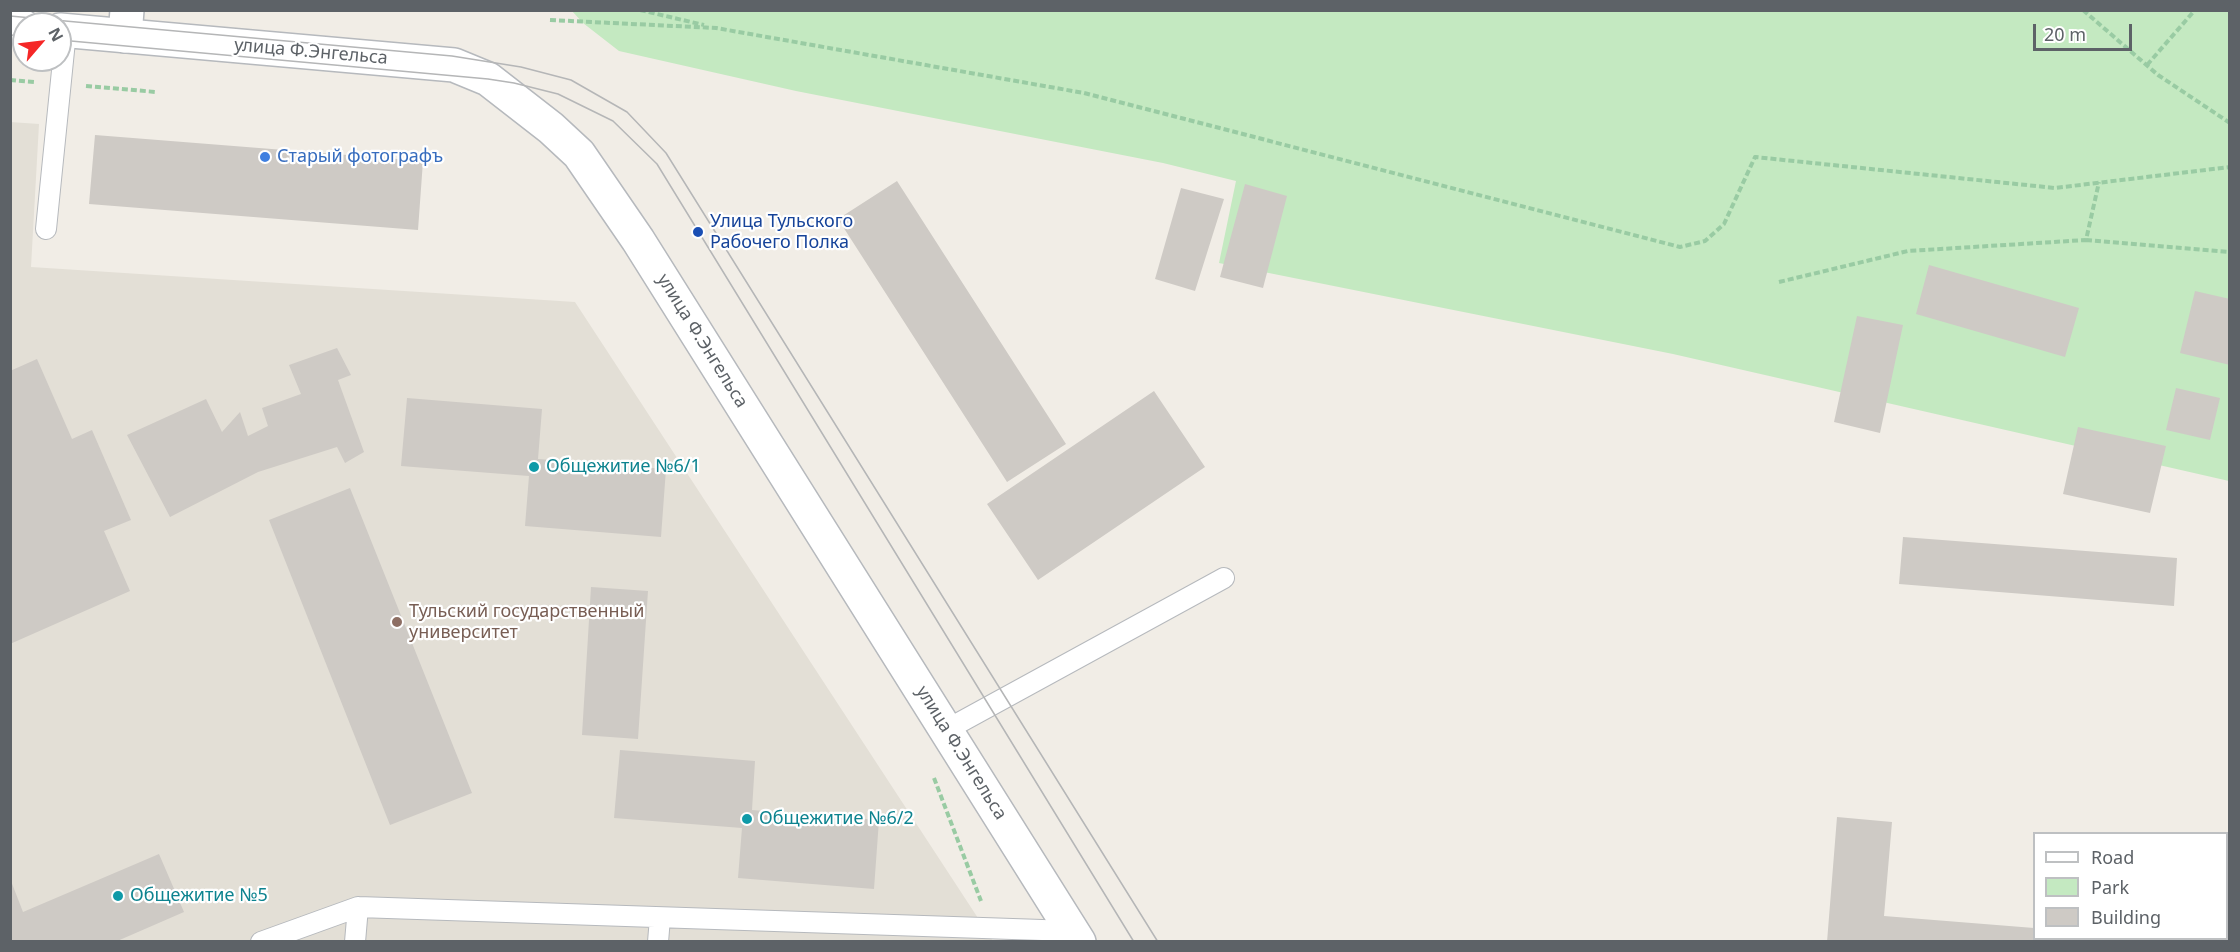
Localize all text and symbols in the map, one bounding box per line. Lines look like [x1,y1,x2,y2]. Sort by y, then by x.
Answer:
north arrow [12,12,72,72]
scale bar [2036,12,2135,50]
text: 20 m [2044,22,2086,46]
text: N [43,24,69,45]
street label: улица Ф.Энгельса [233,35,389,69]
place label: Старый фотографъ [277,146,443,168]
marker: Старый фотографъ [258,150,272,164]
place label: Улица Тульского Рабочего Полка [710,211,853,254]
marker: Улица Тульского Рабочего Полка [691,225,705,239]
street label: улица Ф.Энгельса [652,270,752,412]
place label: Общежитие №6/1 [546,456,701,478]
marker: Общежитие №6/1 [527,460,541,474]
place label: Тульский государственный университет [409,601,644,644]
marker: Тульский государственный университет [390,615,404,629]
street label: улица Ф.Энгельса [911,682,1011,824]
place label: Общежитие №6/2 [759,808,914,830]
marker: Общежитие №6/2 [740,812,754,826]
legend [2033,832,2228,940]
text: Road [2091,845,2134,869]
text: Park [2091,875,2129,899]
place label: Общежитие №5 [130,885,268,907]
marker: Общежитие №5 [111,889,125,903]
text: Building [2091,905,2161,929]

